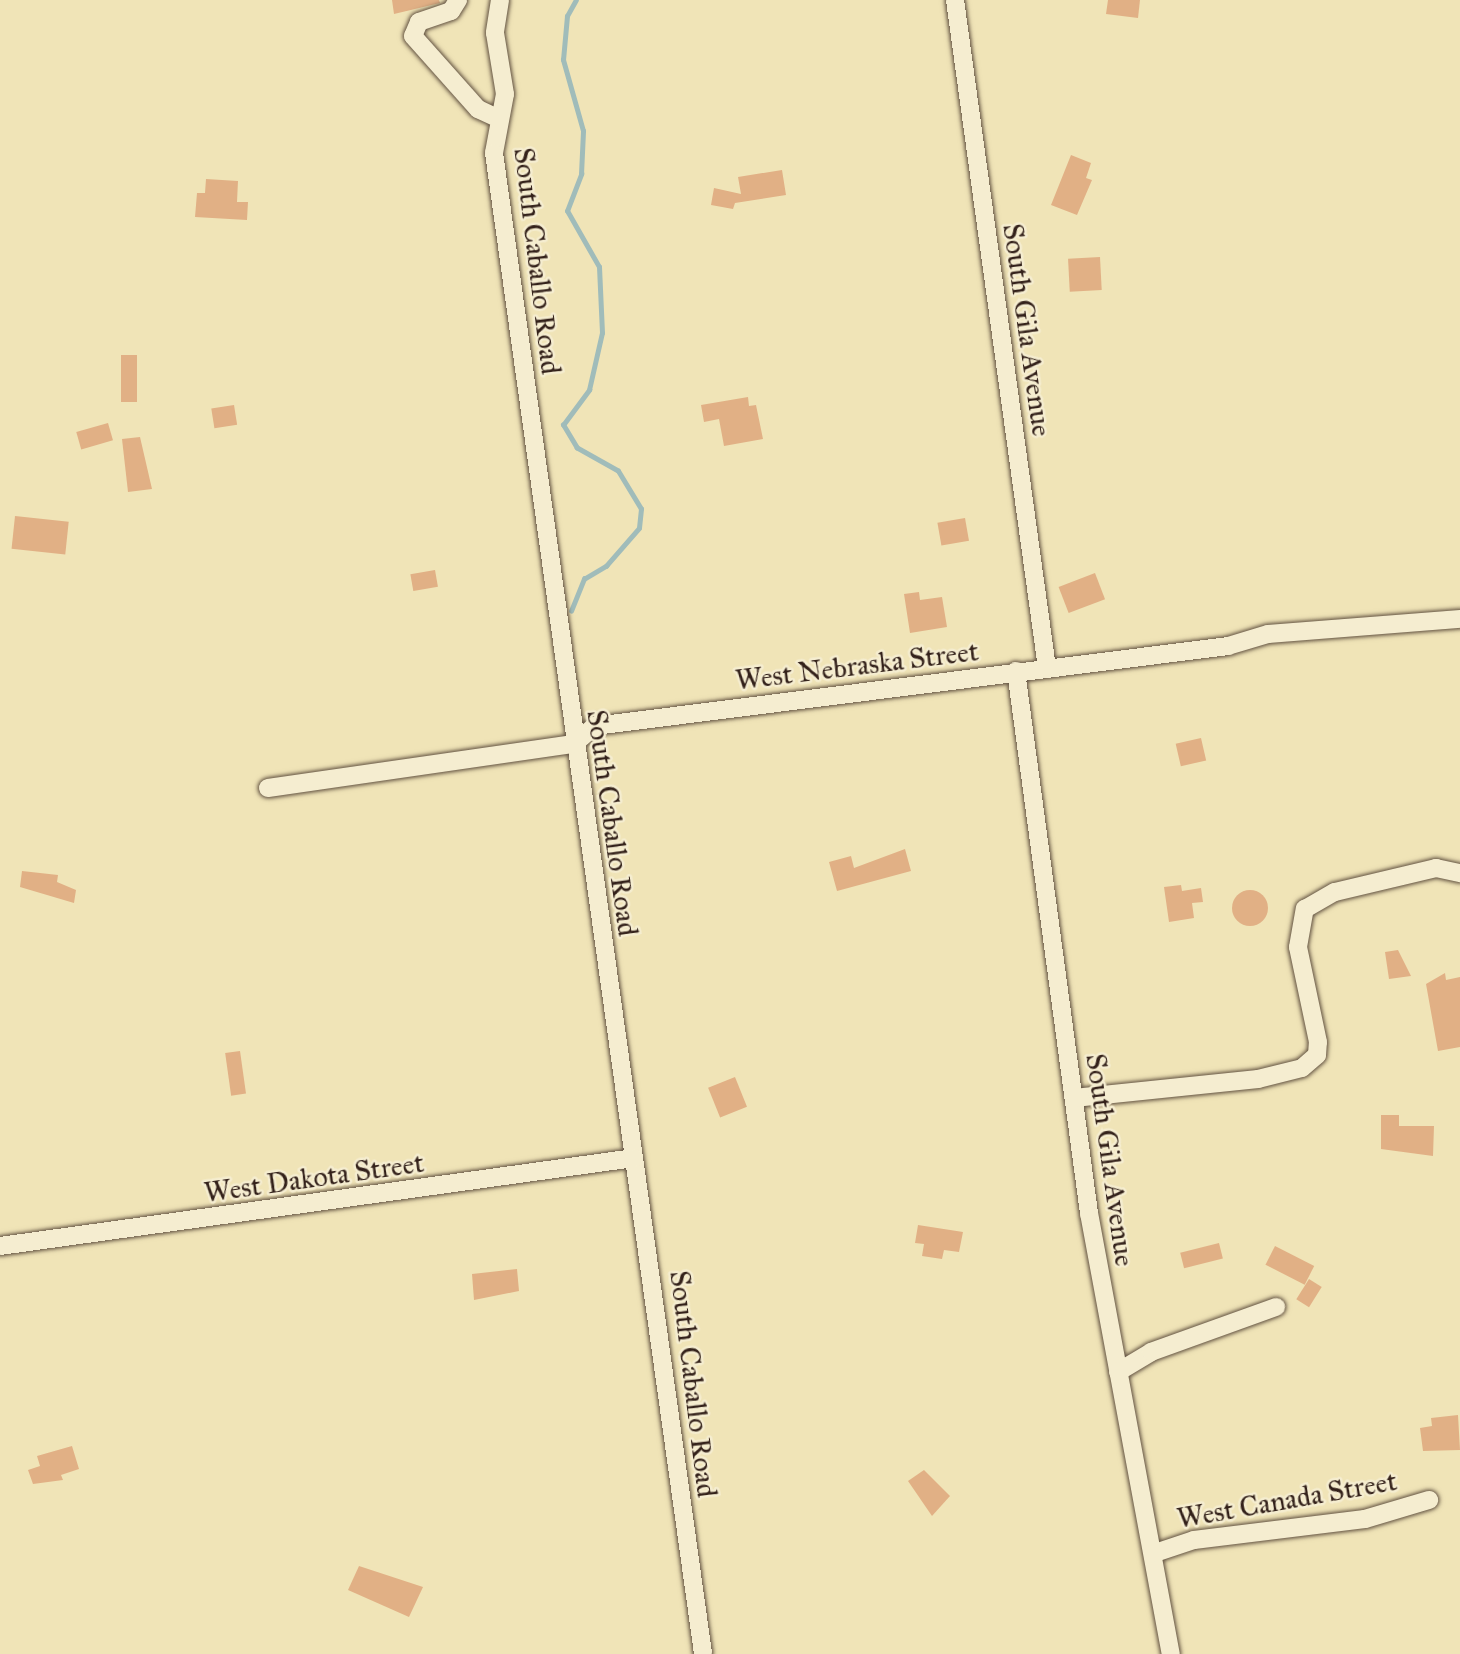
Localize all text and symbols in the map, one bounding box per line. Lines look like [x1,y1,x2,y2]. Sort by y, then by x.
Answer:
street label: South Caballo Road [506,146,568,376]
street label: South Gila Avenue [995,221,1059,439]
street label: West Nebraska Street [734,634,980,698]
street label: South Caballo Road [579,708,645,938]
street label: South Gila Avenue [1078,1051,1142,1269]
street label: West Dakota Street [202,1146,426,1210]
street label: South Caballo Road [662,1269,724,1499]
street label: West Canada Street [1174,1464,1400,1536]

